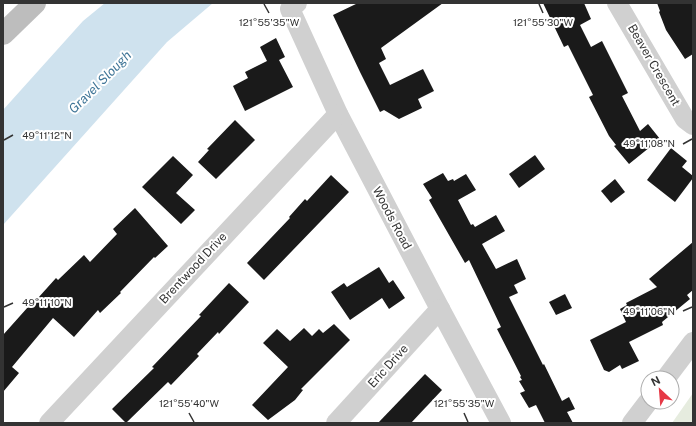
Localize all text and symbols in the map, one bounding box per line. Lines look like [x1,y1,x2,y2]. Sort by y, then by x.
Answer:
text: 121°55'35"W [239,16,300,28]
text: 121°55'30"W [513,16,574,28]
street label: Beaver Crescent [625,22,683,109]
water label: Gravel Slough [66,48,134,116]
text: 49°11'12"N [22,129,72,141]
text: 49°11'08"N [623,137,675,149]
street label: Woods Road [370,184,414,252]
street label: Brentwood Drive [156,229,230,307]
text: 49°11'10"N [22,296,72,308]
text: 49°11'06"N [623,305,675,317]
street label: Eric Drive [365,341,411,390]
north arrow [640,370,680,410]
text: N [649,374,662,388]
text: 121°55'40"W [159,397,220,409]
text: 121°55'35"W [434,397,495,409]

